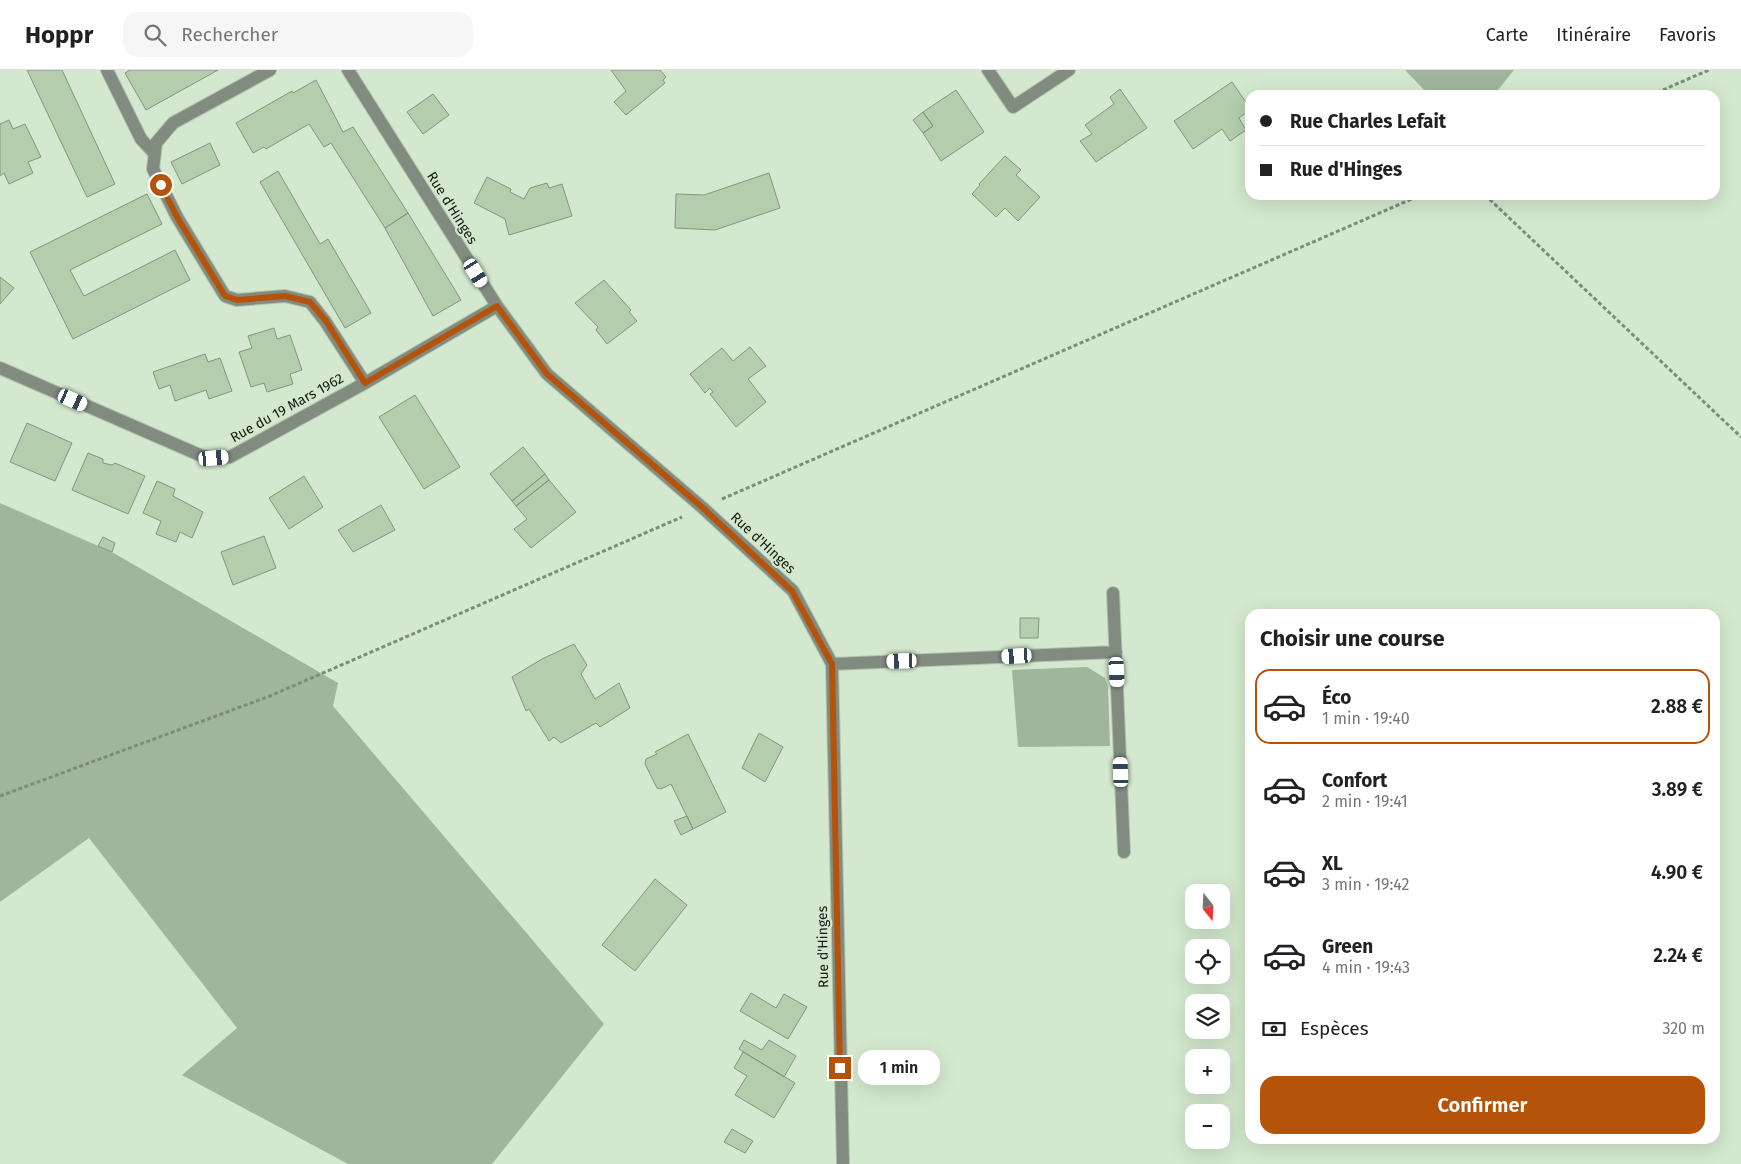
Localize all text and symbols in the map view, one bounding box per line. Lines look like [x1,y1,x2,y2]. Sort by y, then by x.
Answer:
search box [123,12,473,57]
text: Hoppr [25,21,93,49]
icon: search [141,21,169,49]
text: Rechercher [181,23,278,46]
text: Carte [1486,24,1528,46]
text: Itinéraire [1556,24,1631,46]
text: Favoris [1659,24,1716,46]
text: Rue Charles Lefait [1290,110,1446,133]
text: Rue d'Hinges [1290,158,1402,181]
street label: Rue d'Hinges [423,169,481,248]
route start [150,174,172,196]
car [461,256,490,290]
street label: Rue du 19 Mars 1962 [227,370,347,446]
car [56,387,89,413]
car [198,449,229,467]
street label: Rue d'Hinges [727,509,799,578]
text: Choisir une course [1260,625,1445,652]
car [1001,648,1032,664]
car [886,653,917,669]
car [1108,657,1125,687]
icon: car [1262,684,1307,729]
text: Éco [1322,686,1351,709]
text: 2.88 € [1651,695,1703,718]
text: 1 min · 19:40 [1322,709,1410,728]
car [1112,757,1129,787]
icon: car [1262,767,1307,812]
text: Confort [1322,769,1387,792]
text: 3.89 € [1652,778,1703,801]
text: 2 min · 19:41 [1322,792,1408,811]
icon: car [1262,850,1307,895]
text: XL [1322,852,1343,875]
text: 4.90 € [1651,861,1703,884]
text: 3 min · 19:42 [1322,875,1409,894]
north arrow [1185,884,1230,929]
map controls [1185,884,1230,1149]
street label: Rue d'Hinges [814,905,832,988]
icon: car [1262,933,1307,978]
text: Green [1322,935,1373,958]
button: locate [1185,939,1230,984]
text: 2.24 € [1653,944,1703,967]
text: 4 min · 19:43 [1322,958,1410,977]
button: layers [1185,994,1230,1039]
icon: cash [1260,1015,1288,1043]
text: Espèces [1300,1017,1369,1040]
text: 320 m [1662,1019,1705,1038]
button: + [1185,1049,1230,1094]
callout: 1 min [858,1050,940,1086]
route end [829,1057,851,1079]
text: 1 min [880,1058,918,1077]
button: Confirmer [1260,1076,1705,1134]
button: − [1185,1104,1230,1149]

